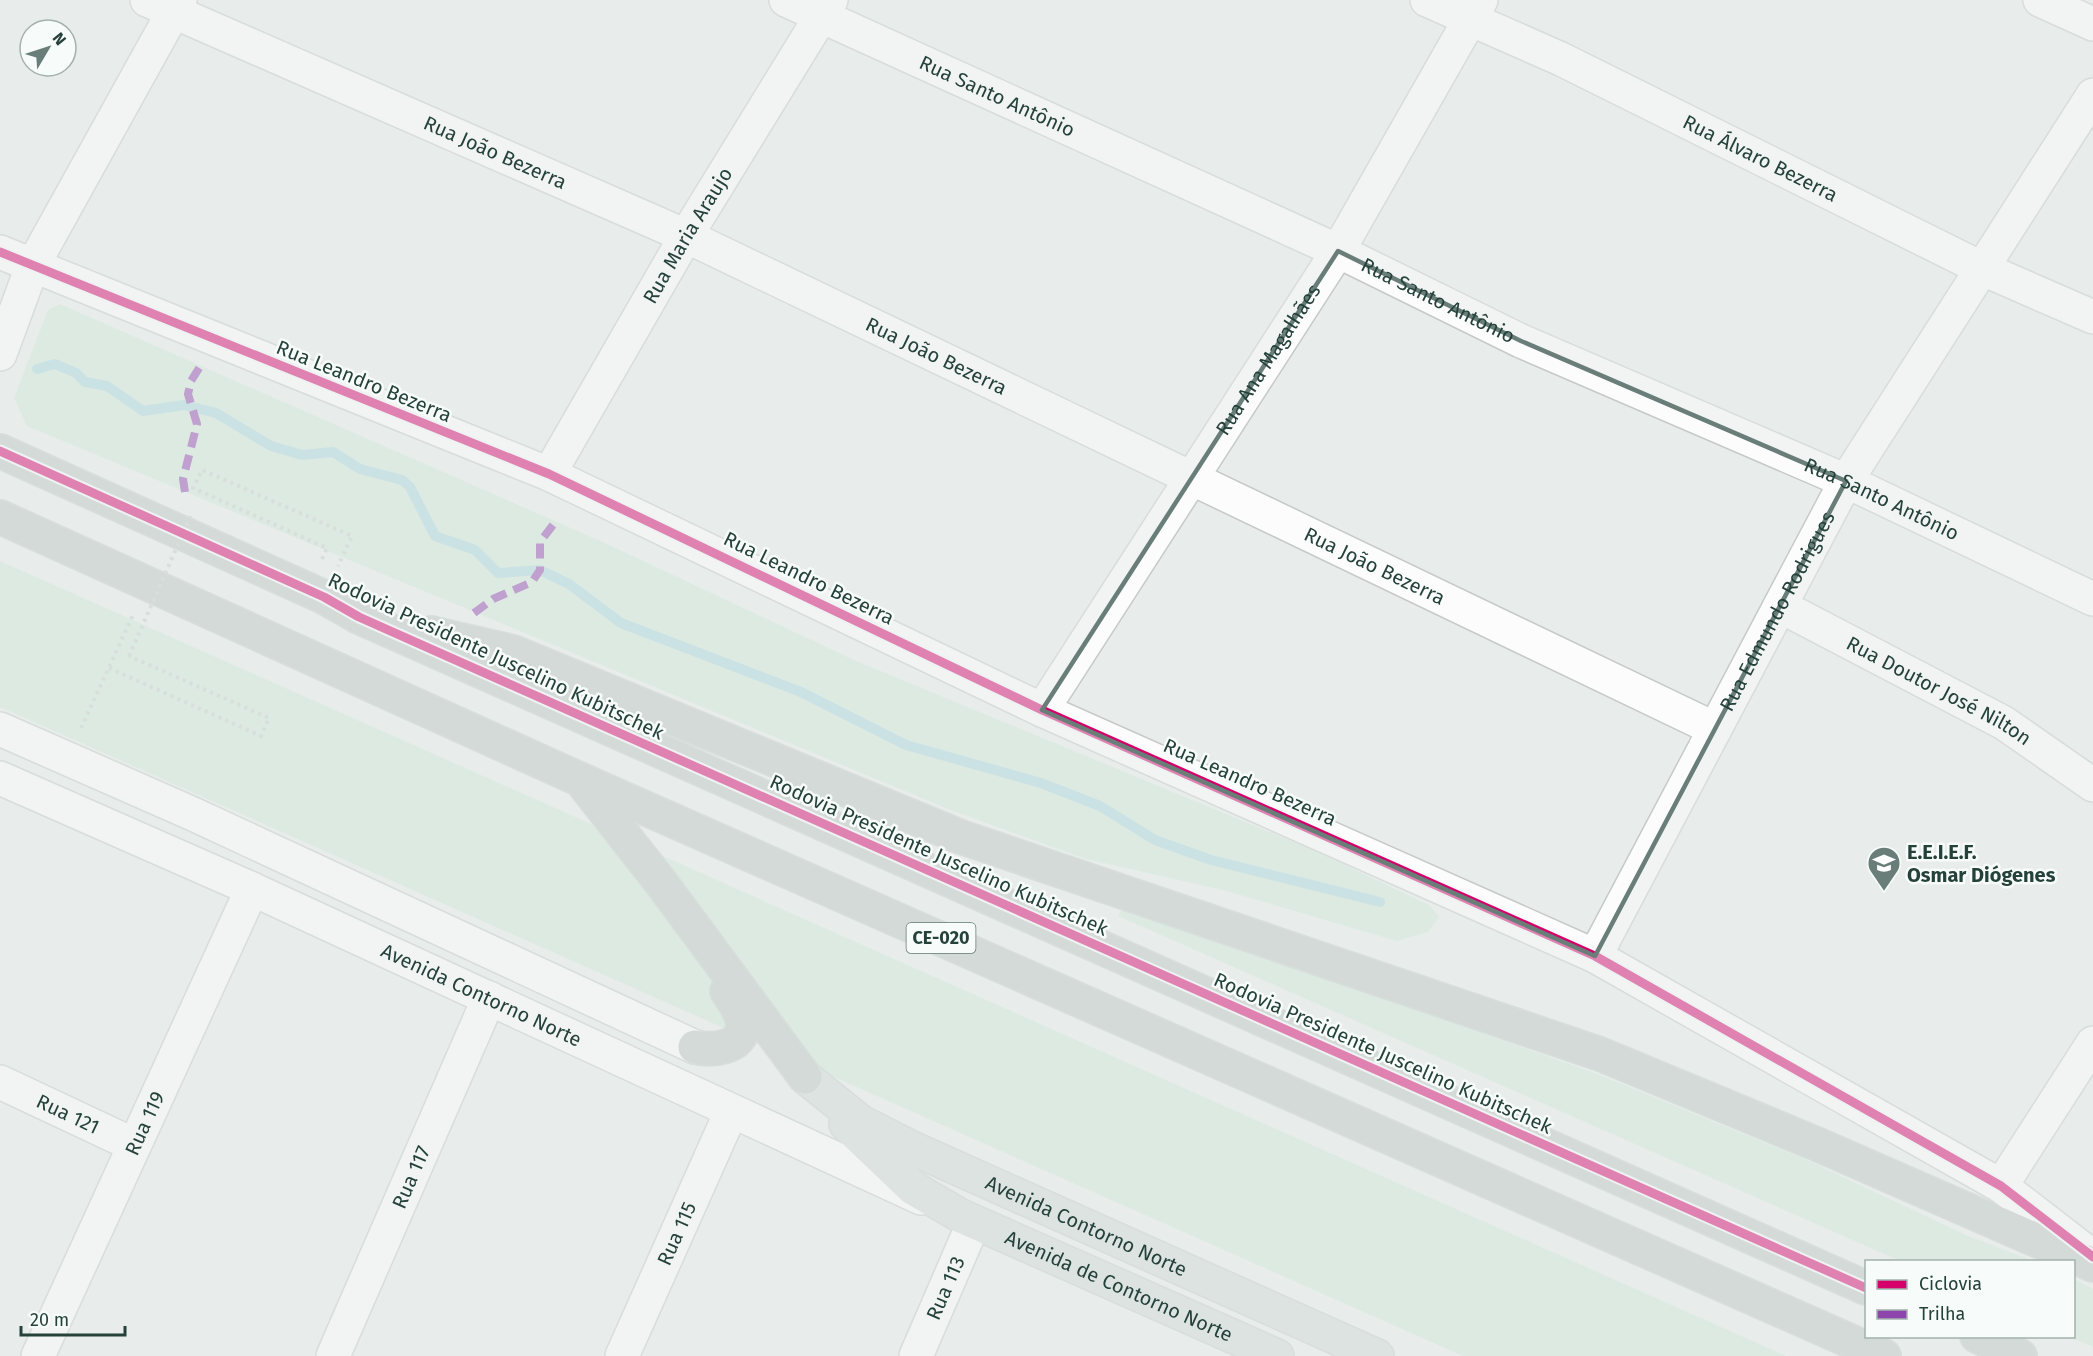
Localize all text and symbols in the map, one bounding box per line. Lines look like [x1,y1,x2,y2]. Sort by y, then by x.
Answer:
north arrow [18,18,78,78]
text: N [49,29,70,49]
street label: Rua Santo Antônio [916,50,1079,142]
street label: Rua Álvaro Bezerra [1679,110,1842,207]
street label: Rua João Bezerra [420,111,570,194]
street label: Rua Maria Araujo [638,163,737,308]
street label: Rua Santo Antônio [1357,252,1519,348]
street label: Rua Ana Magalhães [1210,279,1326,440]
street label: Rua João Bezerra [862,312,1011,400]
street label: Rua Leandro Bezerra [273,335,455,427]
street label: Rua Santo Antônio [1801,452,1963,545]
street label: Rua Edmundo Rodrigues [1715,507,1840,715]
street label: Rua João Bezerra [1300,522,1449,610]
street label: Rua Leandro Bezerra [720,526,898,630]
street label: Rodovia Presidente Juscelino Kubitschek [324,567,668,745]
street label: Rua Doutor José Nilton [1842,631,2036,750]
street label: Rua Leandro Bezerra [1160,733,1340,831]
street label: Rodovia Presidente Juscelino Kubitschek [766,769,1113,941]
place label: E.E.I.E.F. Osmar Diógenes [1907,840,2056,887]
school or university icon: E.E.I.E.F. Osmar Diógenes [1866,845,1902,892]
road number: CE-020 [906,923,976,953]
street label: Avenida Contorno Norte [377,938,585,1052]
street label: Rodovia Presidente Juscelino Kubitschek [1210,967,1557,1139]
street label: Rua 119 [120,1088,170,1159]
street label: Rua 121 [33,1089,103,1139]
street label: Rua 117 [387,1142,435,1212]
street label: Avenida Contorno Norte [982,1171,1191,1281]
street label: Rua 115 [652,1198,701,1269]
street label: Avenida de Contorno Norte [1002,1225,1236,1347]
street label: Rua 113 [921,1253,970,1324]
legend [1865,1260,2075,1338]
text: Ciclovia [1919,1273,1982,1295]
scale bar [21,1299,124,1337]
text: Trilha [1919,1303,1965,1325]
text: 20 m [30,1309,69,1331]

